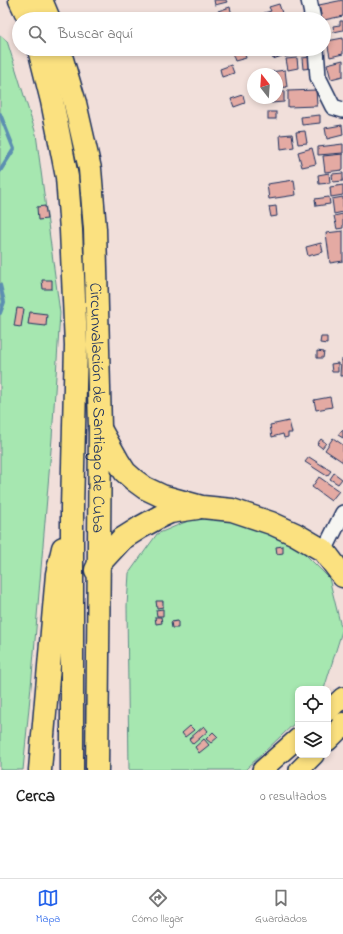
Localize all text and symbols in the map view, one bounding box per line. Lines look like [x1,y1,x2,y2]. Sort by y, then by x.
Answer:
search box [12,12,331,56]
icon: search [26,23,48,45]
text: Buscar aquí [58,23,133,45]
north arrow [247,68,283,104]
street label: Circunvalación de Santiago de Cuba [82,282,111,533]
map controls [295,686,331,758]
button: locate [295,686,331,722]
button: layers [295,722,331,758]
text: Cerca [16,784,55,809]
text: 0 resultados [260,787,327,806]
tab: Mapa [36,887,60,927]
tab: Cómo llegar [132,887,184,927]
tab: Guardados [255,887,307,927]

